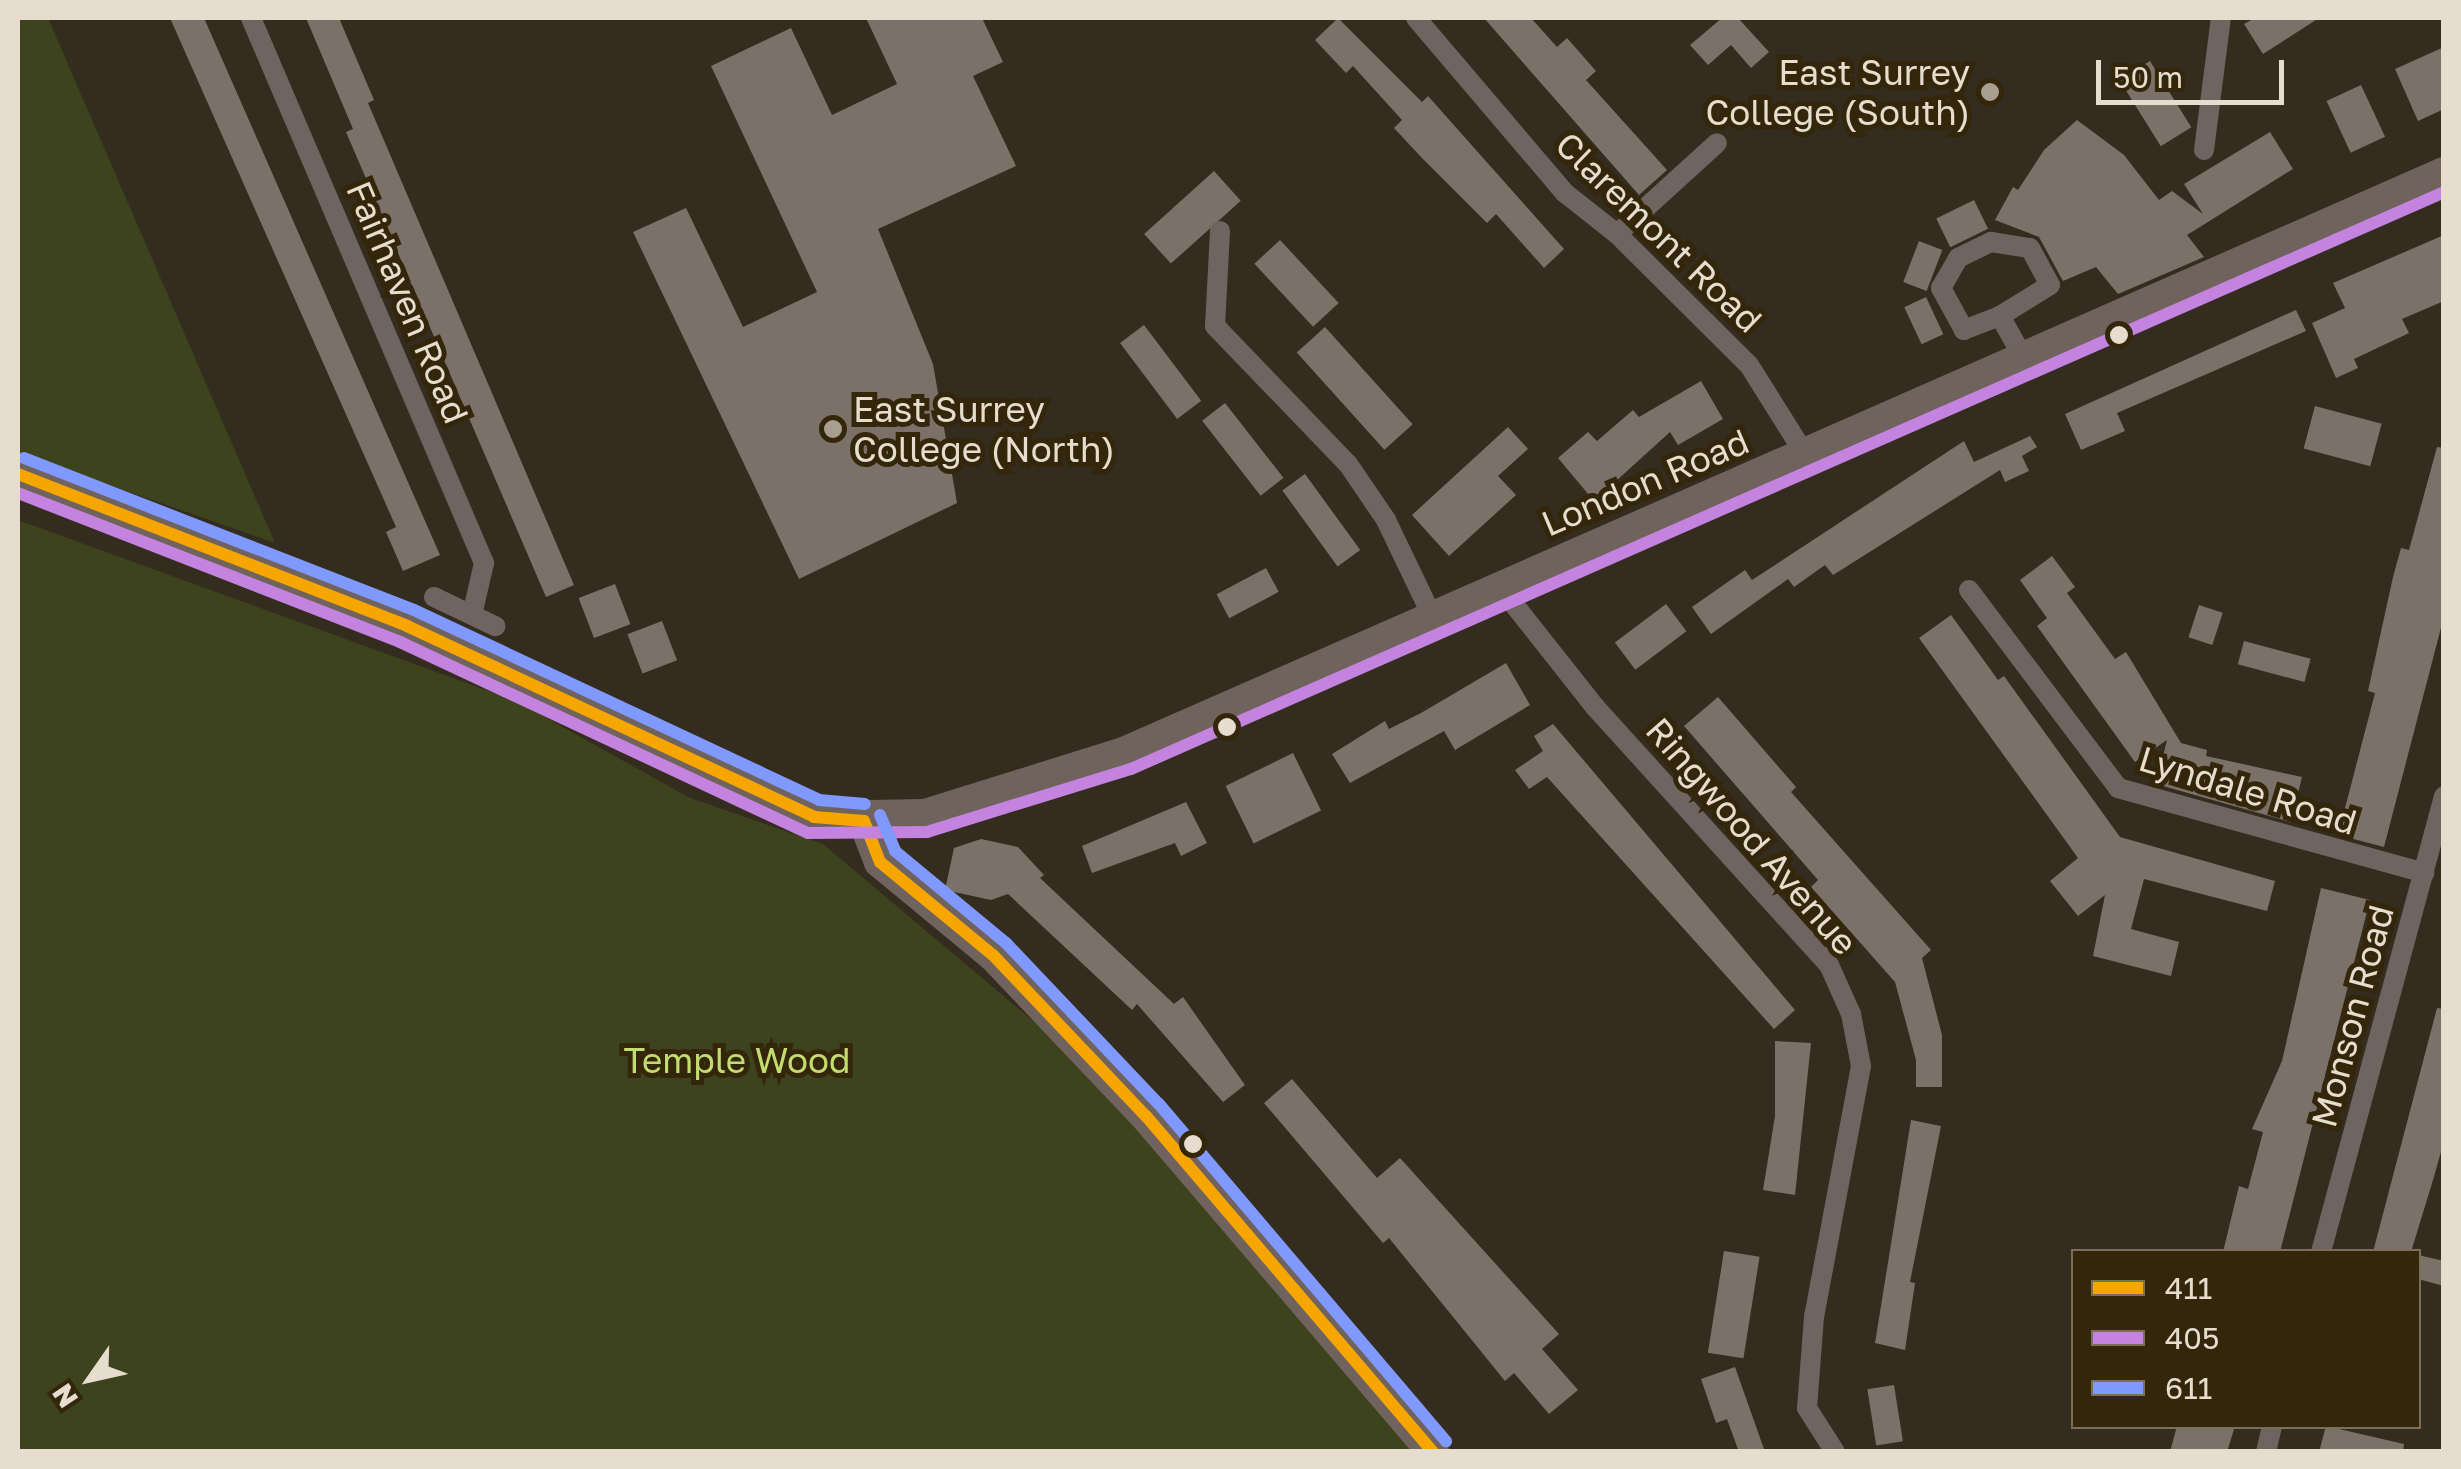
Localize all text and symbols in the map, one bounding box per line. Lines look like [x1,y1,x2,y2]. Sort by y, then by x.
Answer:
scale bar [2101,40,2288,102]
place label: East Surrey College (South) [1706,51,1970,133]
text: 50 m [2113,59,2183,95]
marker: East Surrey College (South) [1979,81,2001,103]
street label: Claremont Road [1547,123,1771,341]
street label: Fairhaven Road [338,175,478,429]
unlabelled marker [2109,325,2129,345]
place label: East Surrey College (North) [853,388,1115,470]
marker: East Surrey College (North) [822,418,844,440]
street label: London Road [1535,420,1755,544]
street label: Ringwood Avenue [1638,709,1866,963]
unlabelled marker [1217,717,1237,737]
street label: Lyndale Road [2134,737,2362,843]
street label: Monson Road [2302,900,2402,1132]
park label: Temple Wood [624,1039,850,1081]
unlabelled marker [1183,1134,1203,1154]
legend [2071,1249,2421,1429]
text: 411 [2165,1270,2212,1306]
text: 405 [2165,1320,2219,1356]
north arrow [40,1329,140,1429]
text: 611 [2165,1370,2212,1406]
text: N [45,1378,84,1414]

